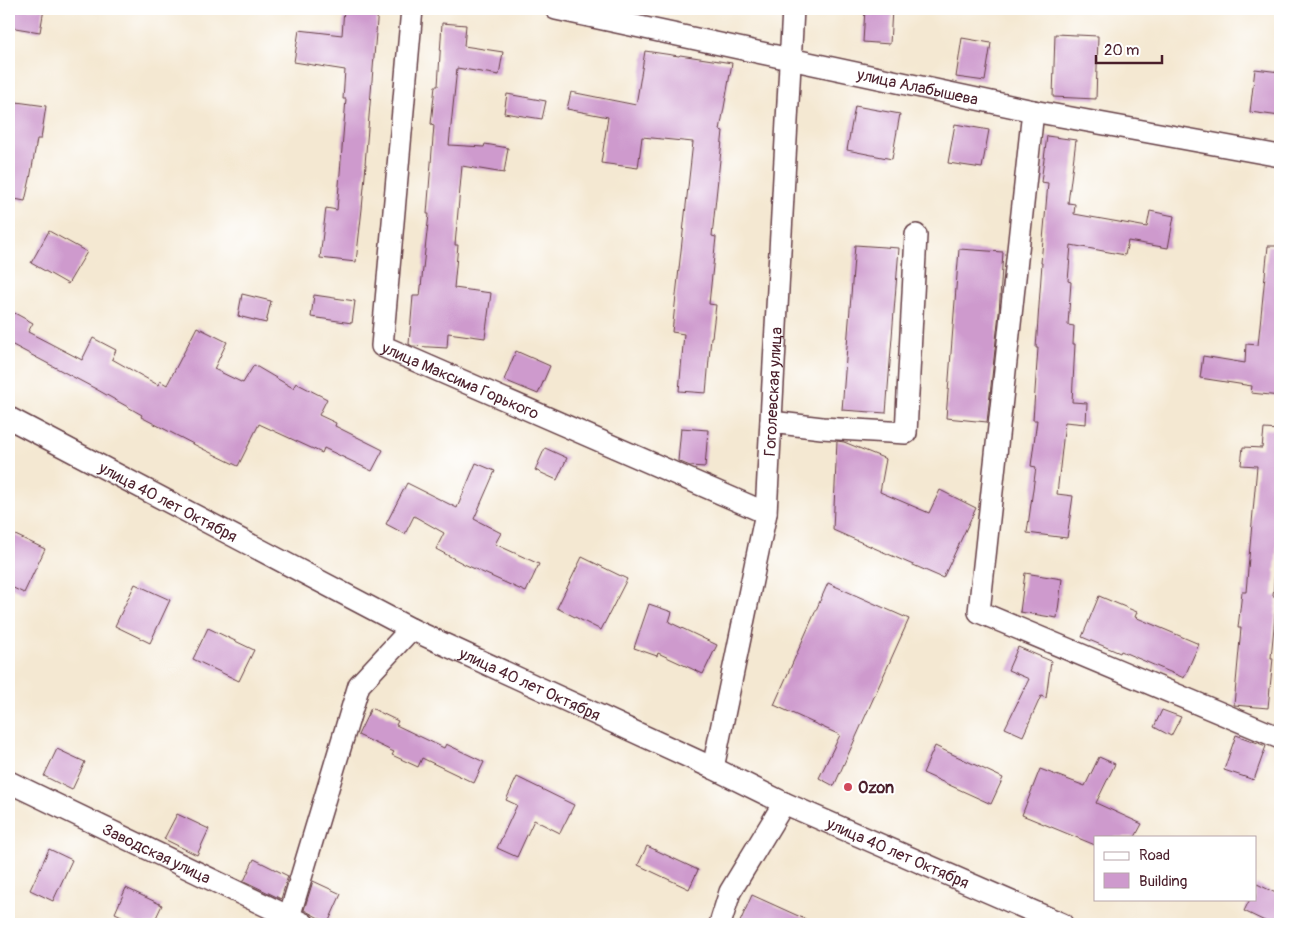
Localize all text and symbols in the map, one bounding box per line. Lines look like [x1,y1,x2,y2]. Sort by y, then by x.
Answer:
scale bar [1096,32,1163,64]
text: 20 m [1104,41,1139,60]
street label: улица Алабышева [854,64,980,110]
street label: Гоголевская улица [760,327,787,457]
street label: улица Максима Горького [378,338,542,424]
street label: улица 40 лет Октября [95,458,240,547]
street label: улица 40 лет Октября [455,643,603,726]
place label: Ozon [858,778,894,798]
marker: Ozon [842,781,854,793]
street label: улица 40 лет Октября [823,813,972,893]
street label: Заводская улица [99,819,214,889]
legend [1094,836,1256,900]
text: Road [1139,846,1170,865]
text: Building [1139,872,1187,891]

